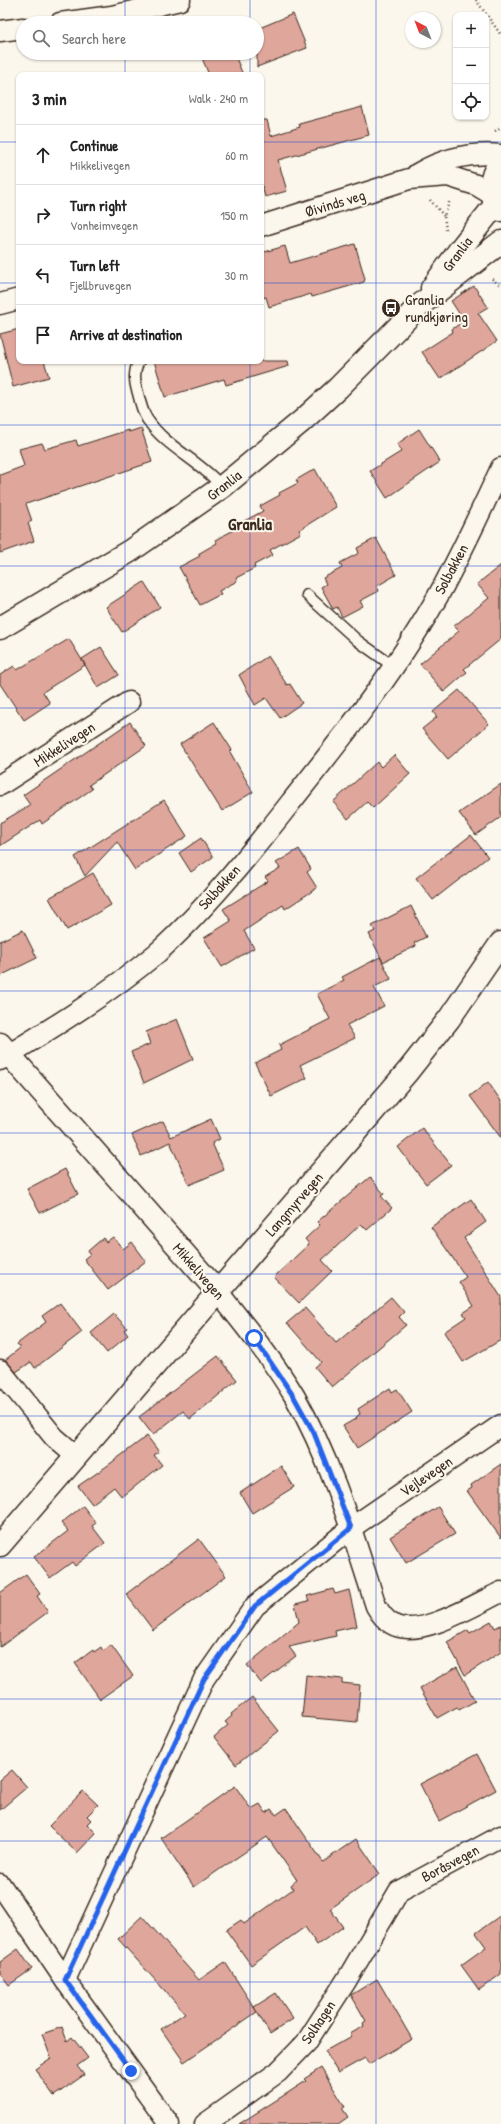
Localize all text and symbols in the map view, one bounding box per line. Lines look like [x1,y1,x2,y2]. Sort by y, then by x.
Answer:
north arrow [405,12,441,48]
map controls [453,12,489,120]
button: + [453,12,489,48]
search box [16,16,264,60]
icon: search [30,27,52,49]
text: Search here [62,28,126,49]
button: − [453,48,489,84]
button: locate [453,84,489,120]
text: 3 min [32,87,67,110]
text: Walk · 240 m [189,89,248,107]
text: Continue [70,135,118,156]
icon: ahead [32,144,54,166]
text: 60 m [225,146,248,164]
text: Mikkelivegen [70,156,130,174]
street label: Øivinds veg [302,184,368,222]
text: Turn right [70,195,126,216]
icon: right [32,204,54,226]
text: 150 m [220,206,248,224]
text: Vonheimvegen [70,216,138,234]
street label: Granlia [437,232,477,276]
text: Turn left [70,255,120,276]
icon: left [32,264,54,286]
text: 30 m [225,266,248,284]
text: Fjellbruvegen [70,276,131,294]
place label: Granlia rundkjøring [405,289,468,327]
bus stop icon: Granlia rundkjøring [380,297,402,319]
icon: arrive [32,324,54,346]
text: Arrive at destination [70,324,182,345]
street label: Granlia [202,465,246,505]
district label: Granlia [228,512,272,535]
street label: Solbakken [429,540,473,598]
street label: Mikkelivegen [29,716,99,772]
street label: Solbakken [193,860,245,914]
street label: Langmyrvegen [260,1167,328,1241]
street label: Mikkelivegen [168,1238,230,1304]
route start [245,1329,263,1347]
street label: Vejlevegen [396,1451,457,1501]
street label: Boråsvegen [417,1839,483,1887]
street label: Solhagen [296,1996,340,2048]
route end [122,2062,140,2080]

